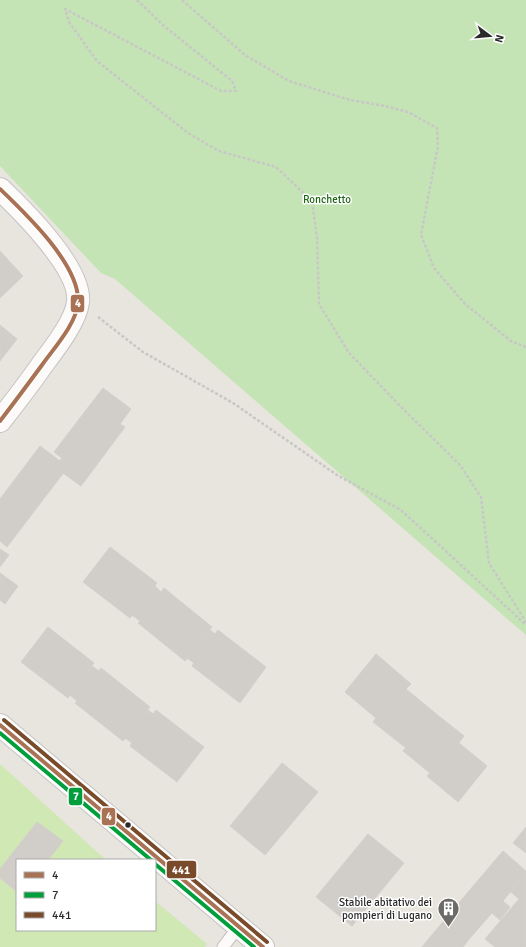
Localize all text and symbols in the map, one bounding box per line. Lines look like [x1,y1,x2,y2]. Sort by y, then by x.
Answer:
north arrow [470,16,510,56]
text: N [492,33,506,44]
park label: Ronchetto [303,193,351,206]
line badge: 4 [70,294,85,313]
text: 4 [75,297,81,310]
line badge: 7 [68,787,83,806]
text: 7 [73,790,79,803]
line badge: 4 [101,807,116,826]
text: 4 [106,810,112,823]
unlabelled marker [123,820,133,830]
legend [16,859,156,931]
line badge: 441 [166,860,197,879]
text: 441 [172,864,190,877]
text: 4 [52,868,59,883]
text: 7 [52,888,58,903]
building icon: Stabile abitativo dei pompieri di Lugano [435,895,461,928]
place label: Stabile abitativo dei pompieri di Lugano [339,896,432,922]
text: 441 [52,908,71,923]

